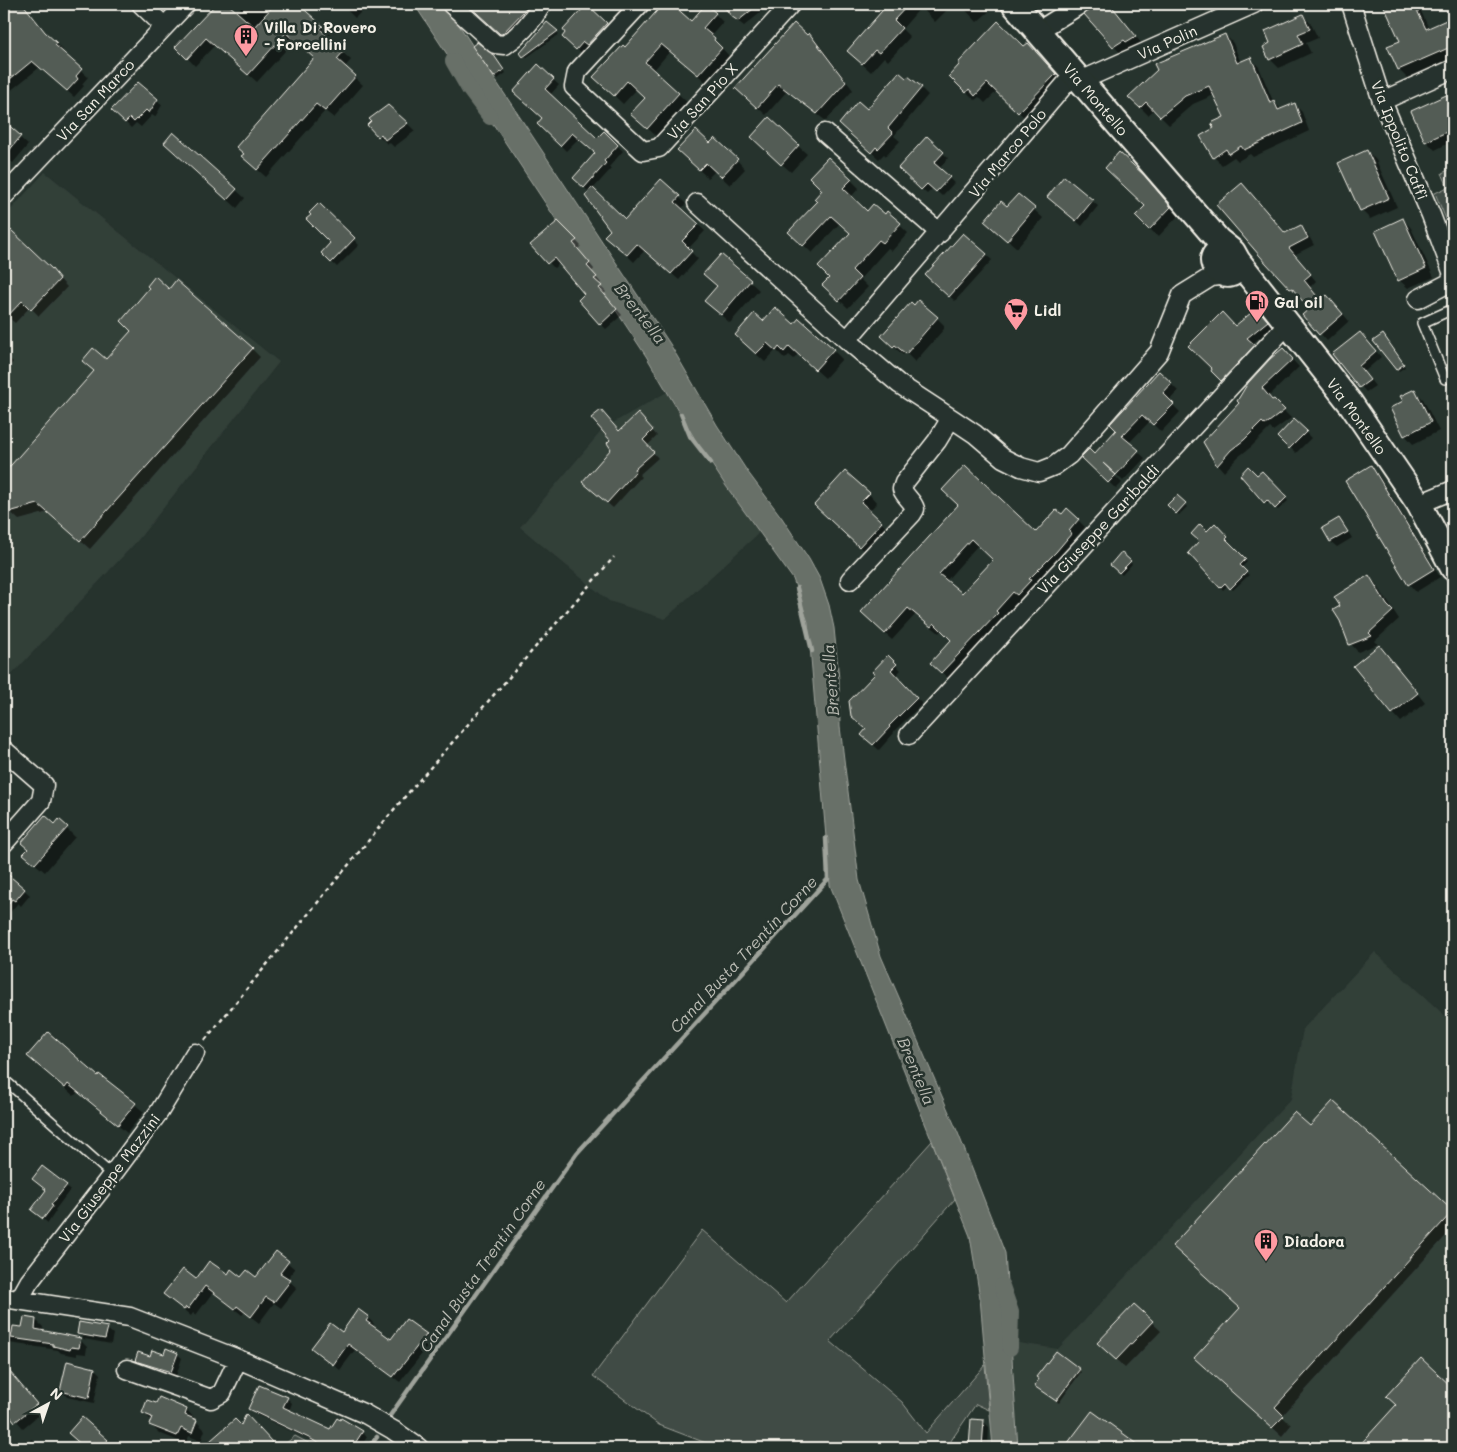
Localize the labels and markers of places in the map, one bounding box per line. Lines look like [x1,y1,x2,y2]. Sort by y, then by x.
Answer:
place label: Villa Di Rovero - Forcellini [264,17,376,54]
building icon: Villa Di Rovero - Forcellini [233,23,259,57]
fuel station icon: Gal oil [1244,289,1270,323]
place label: Gal oil [1274,292,1322,312]
supermarket icon: Lidl [1003,297,1029,331]
place label: Lidl [1034,300,1061,320]
building icon: Diadora [1253,1228,1279,1262]
place label: Diadora [1284,1231,1345,1251]

